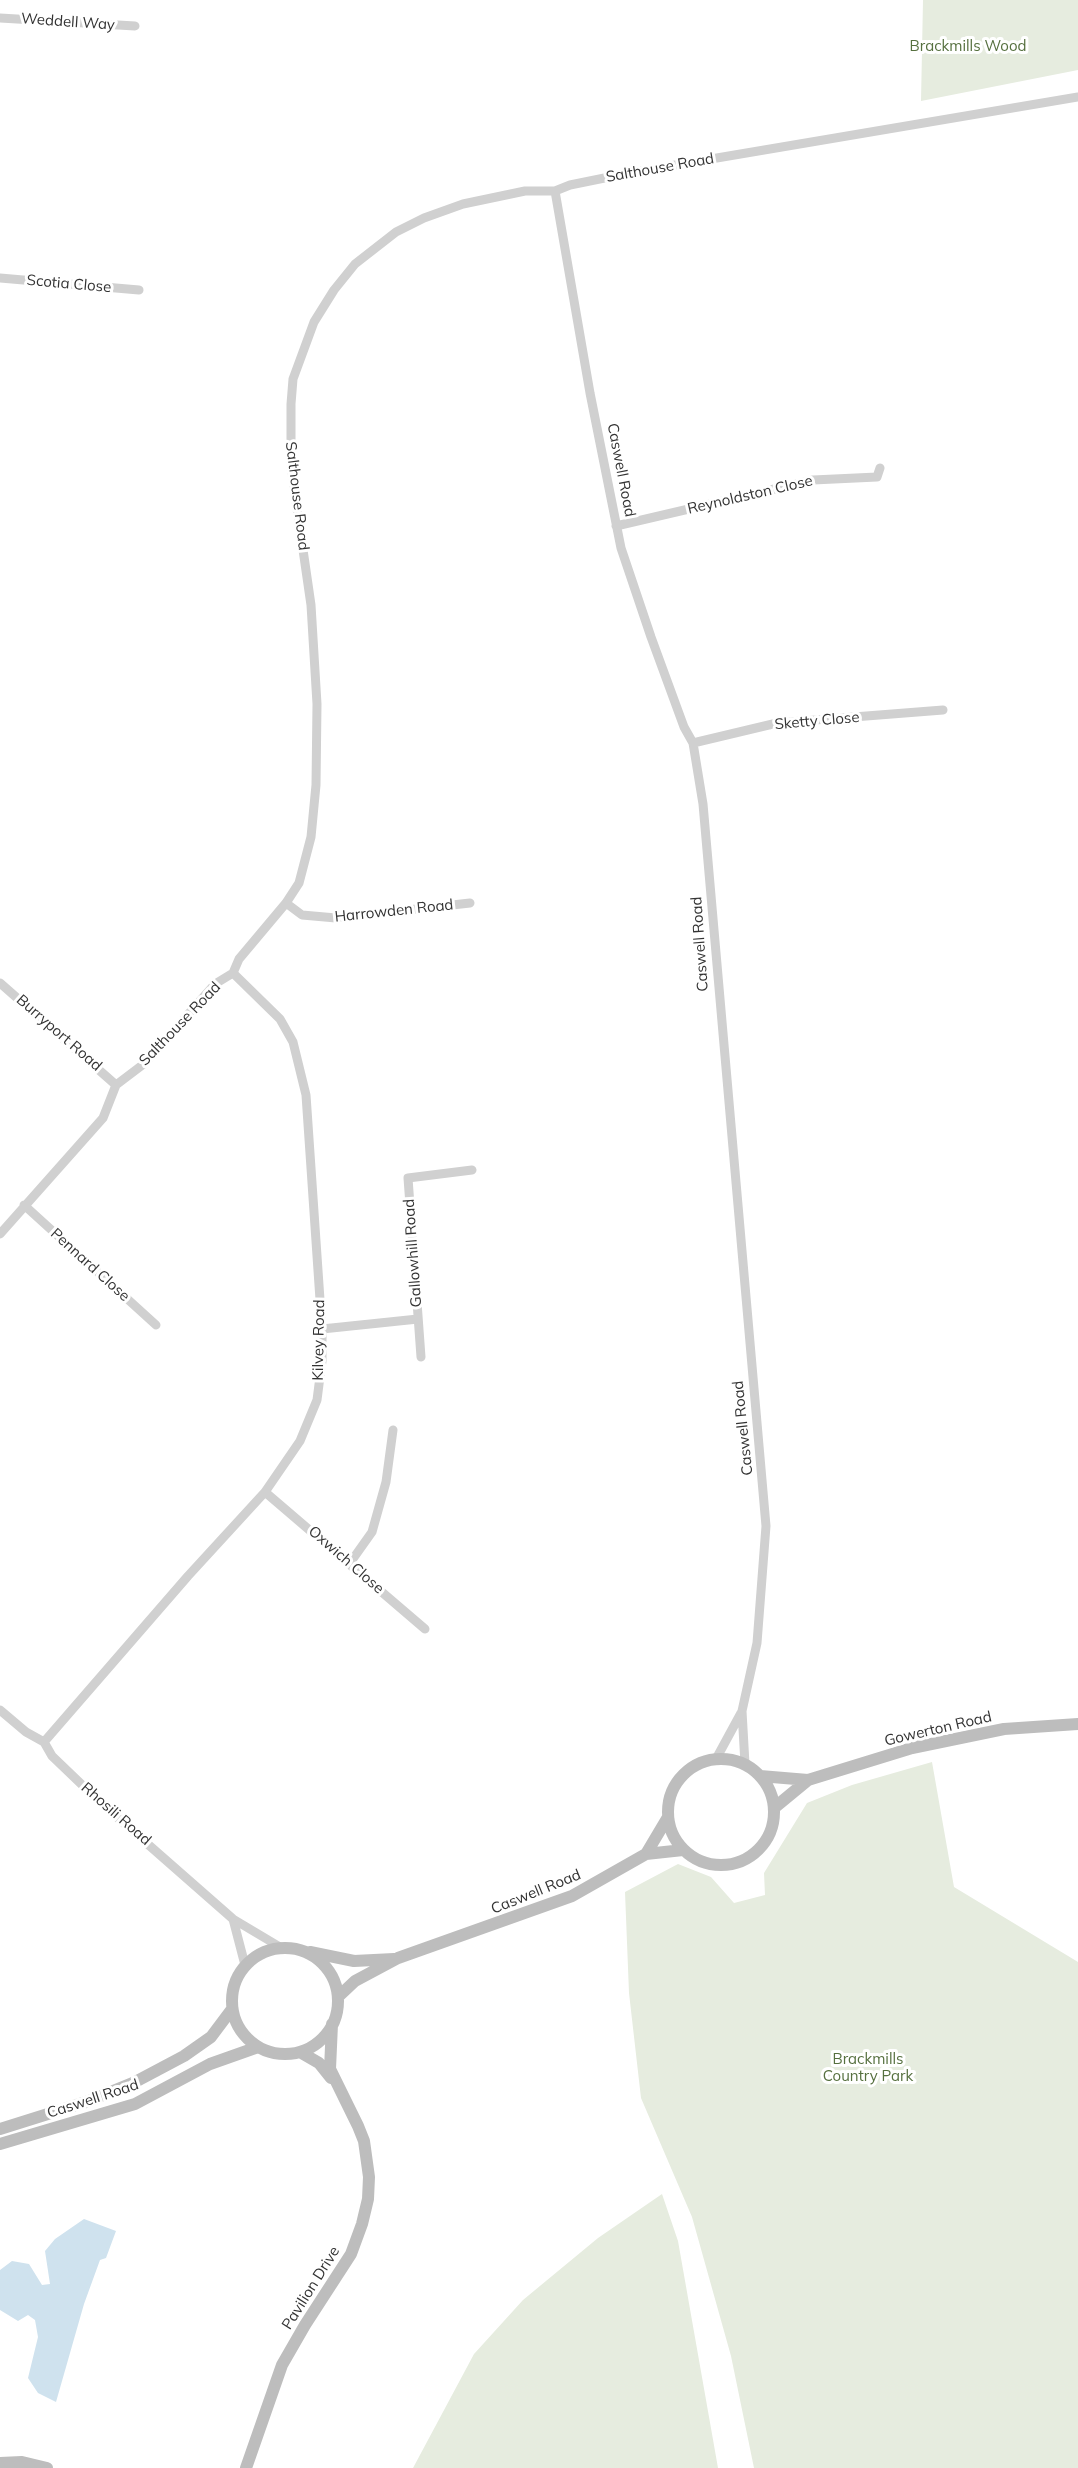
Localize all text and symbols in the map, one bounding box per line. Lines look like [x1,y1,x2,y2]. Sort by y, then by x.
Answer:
street label: Weddell Way [21,10,115,34]
park label: Brackmills Wood [910,37,1026,55]
street label: Salthouse Road [605,150,715,186]
street label: Scotia Close [26,271,112,297]
street label: Caswell Road [603,422,639,518]
street label: Salthouse Road [281,441,313,551]
street label: Reynoldston Close [686,472,814,518]
street label: Sketty Close [774,708,860,734]
street label: Harrowden Road [334,896,454,926]
street label: Caswell Road [688,896,712,992]
street label: Salthouse Road [136,978,224,1070]
street label: Burryport Road [13,991,105,1075]
street label: Gallowhill Road [400,1198,426,1308]
street label: Pennard Close [47,1225,133,1305]
street label: Kilvey Road [309,1299,329,1381]
street label: Caswell Road [729,1380,757,1476]
street label: Oxwich Close [305,1522,387,1598]
street label: Gowerton Road [883,1708,993,1750]
street label: Rhosili Road [77,1779,155,1849]
street label: Caswell Road [488,1866,584,1918]
park label: Brackmills Country Park [823,2050,913,2085]
street label: Caswell Road [45,2076,141,2122]
street label: Pavilion Drive [278,2243,344,2333]

